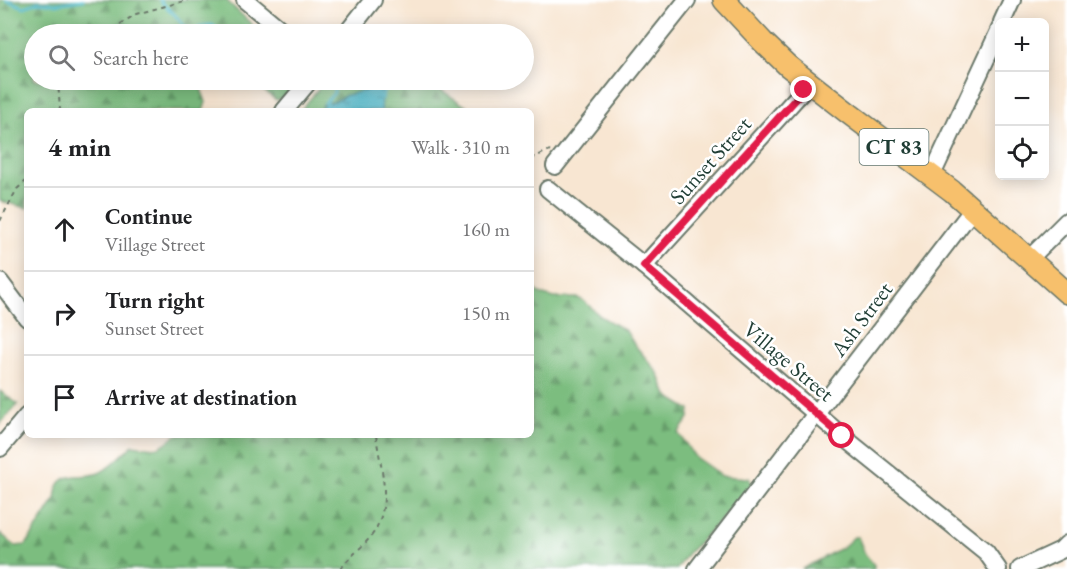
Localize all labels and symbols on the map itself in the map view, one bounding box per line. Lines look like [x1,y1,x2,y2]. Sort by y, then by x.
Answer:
route end [790,76,816,102]
street label: Sunset Street [663,110,758,210]
road number: CT 83 [860,129,928,165]
street label: Ash Street [823,276,899,363]
street label: Village Street [737,315,840,408]
route start [828,422,854,448]

